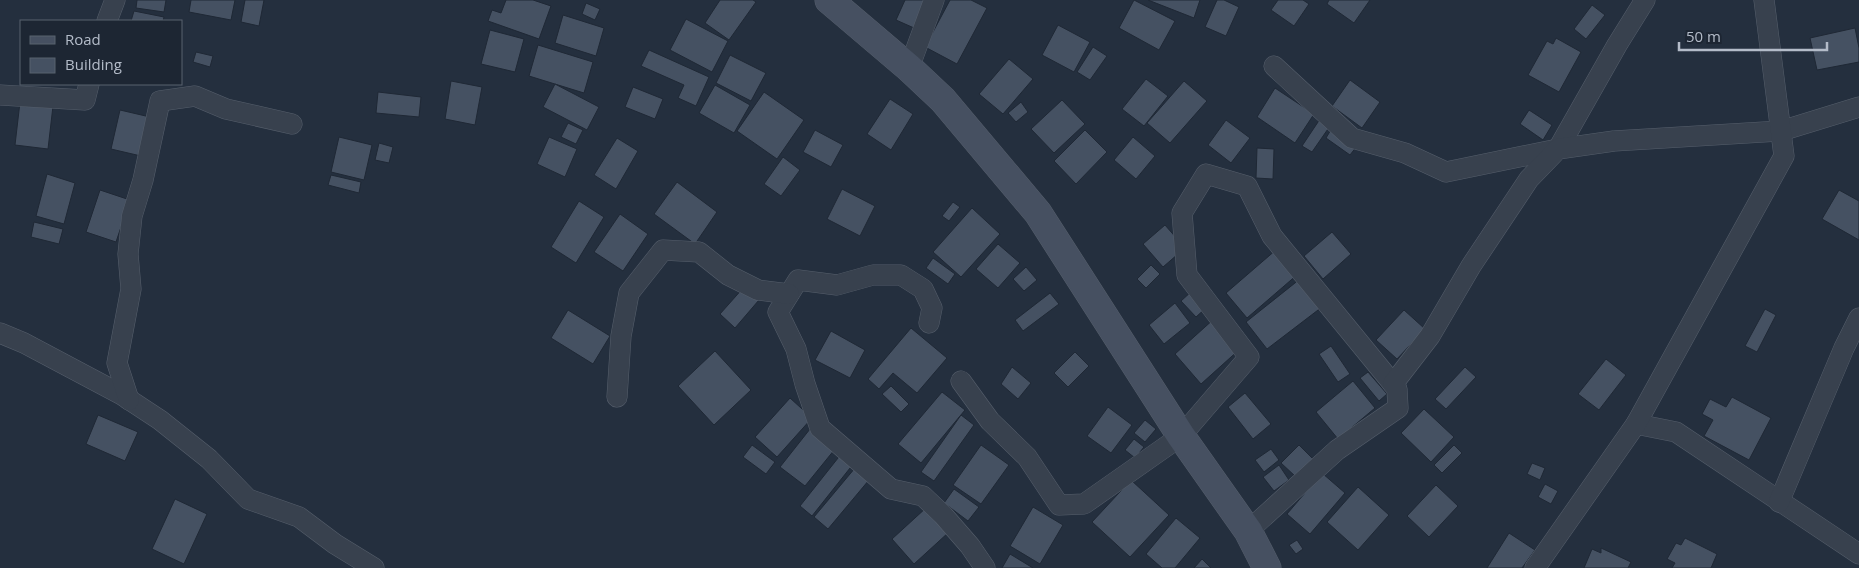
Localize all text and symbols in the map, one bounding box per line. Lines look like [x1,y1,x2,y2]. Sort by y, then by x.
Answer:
legend [20,20,182,85]
scale bar [1679,20,1826,52]
text: 50 m [1686,26,1721,46]
text: Road [65,29,101,49]
text: Building [65,54,122,74]

